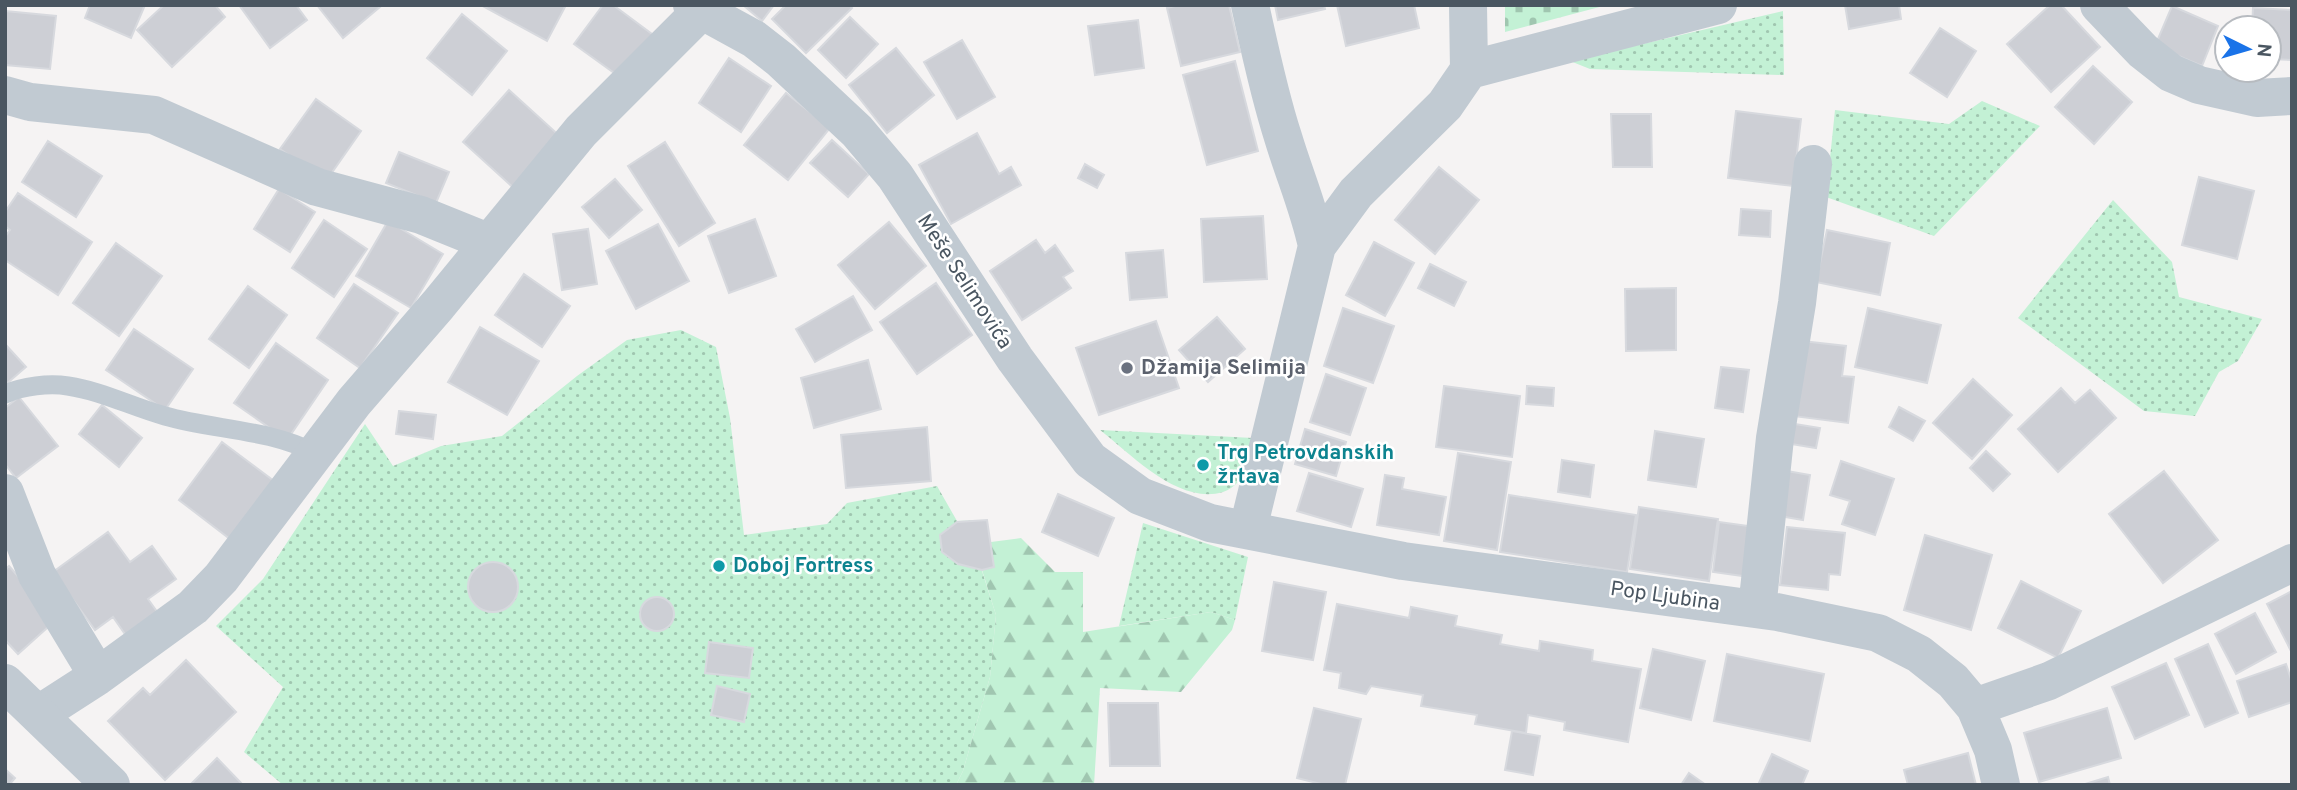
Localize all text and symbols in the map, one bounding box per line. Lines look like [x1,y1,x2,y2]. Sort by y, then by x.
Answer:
north arrow [2213,14,2283,84]
text: N [2250,42,2275,58]
street label: Meše Selimovića [910,209,1018,355]
place label: Džamija Selimija [1141,355,1306,382]
marker: Džamija Selimija [1119,360,1135,376]
place label: Trg Petrovdanskih žrtava [1217,440,1394,491]
marker: Trg Petrovdanskih žrtava [1195,457,1211,473]
place label: Doboj Fortress [733,553,874,580]
marker: Doboj Fortress [711,558,727,574]
street label: Pop Ljubina [1608,576,1722,618]

